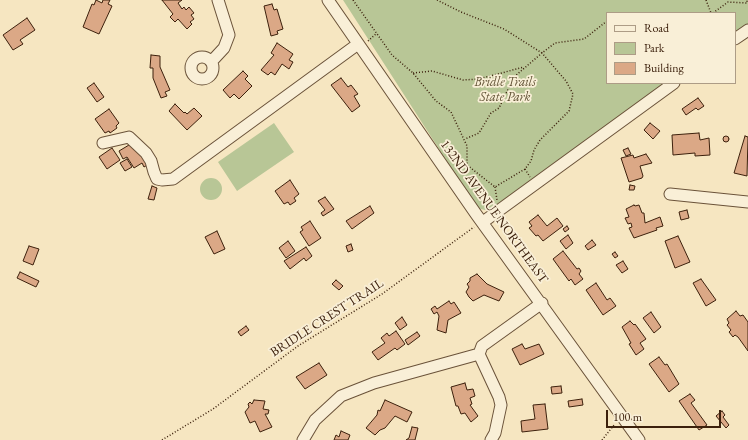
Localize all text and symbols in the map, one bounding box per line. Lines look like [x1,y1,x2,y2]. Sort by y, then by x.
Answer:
legend [606,12,736,84]
text: Road [644,20,669,36]
text: Park [644,40,664,56]
text: Building [644,60,684,76]
park label: Bridle Trails State Park [474,74,536,105]
street label: 132ND AVENUE NORTHEAST [437,137,551,287]
street label: BRIDLE CREST TRAIL [268,276,386,360]
scale bar [608,402,723,428]
text: 100 m [613,409,642,425]

